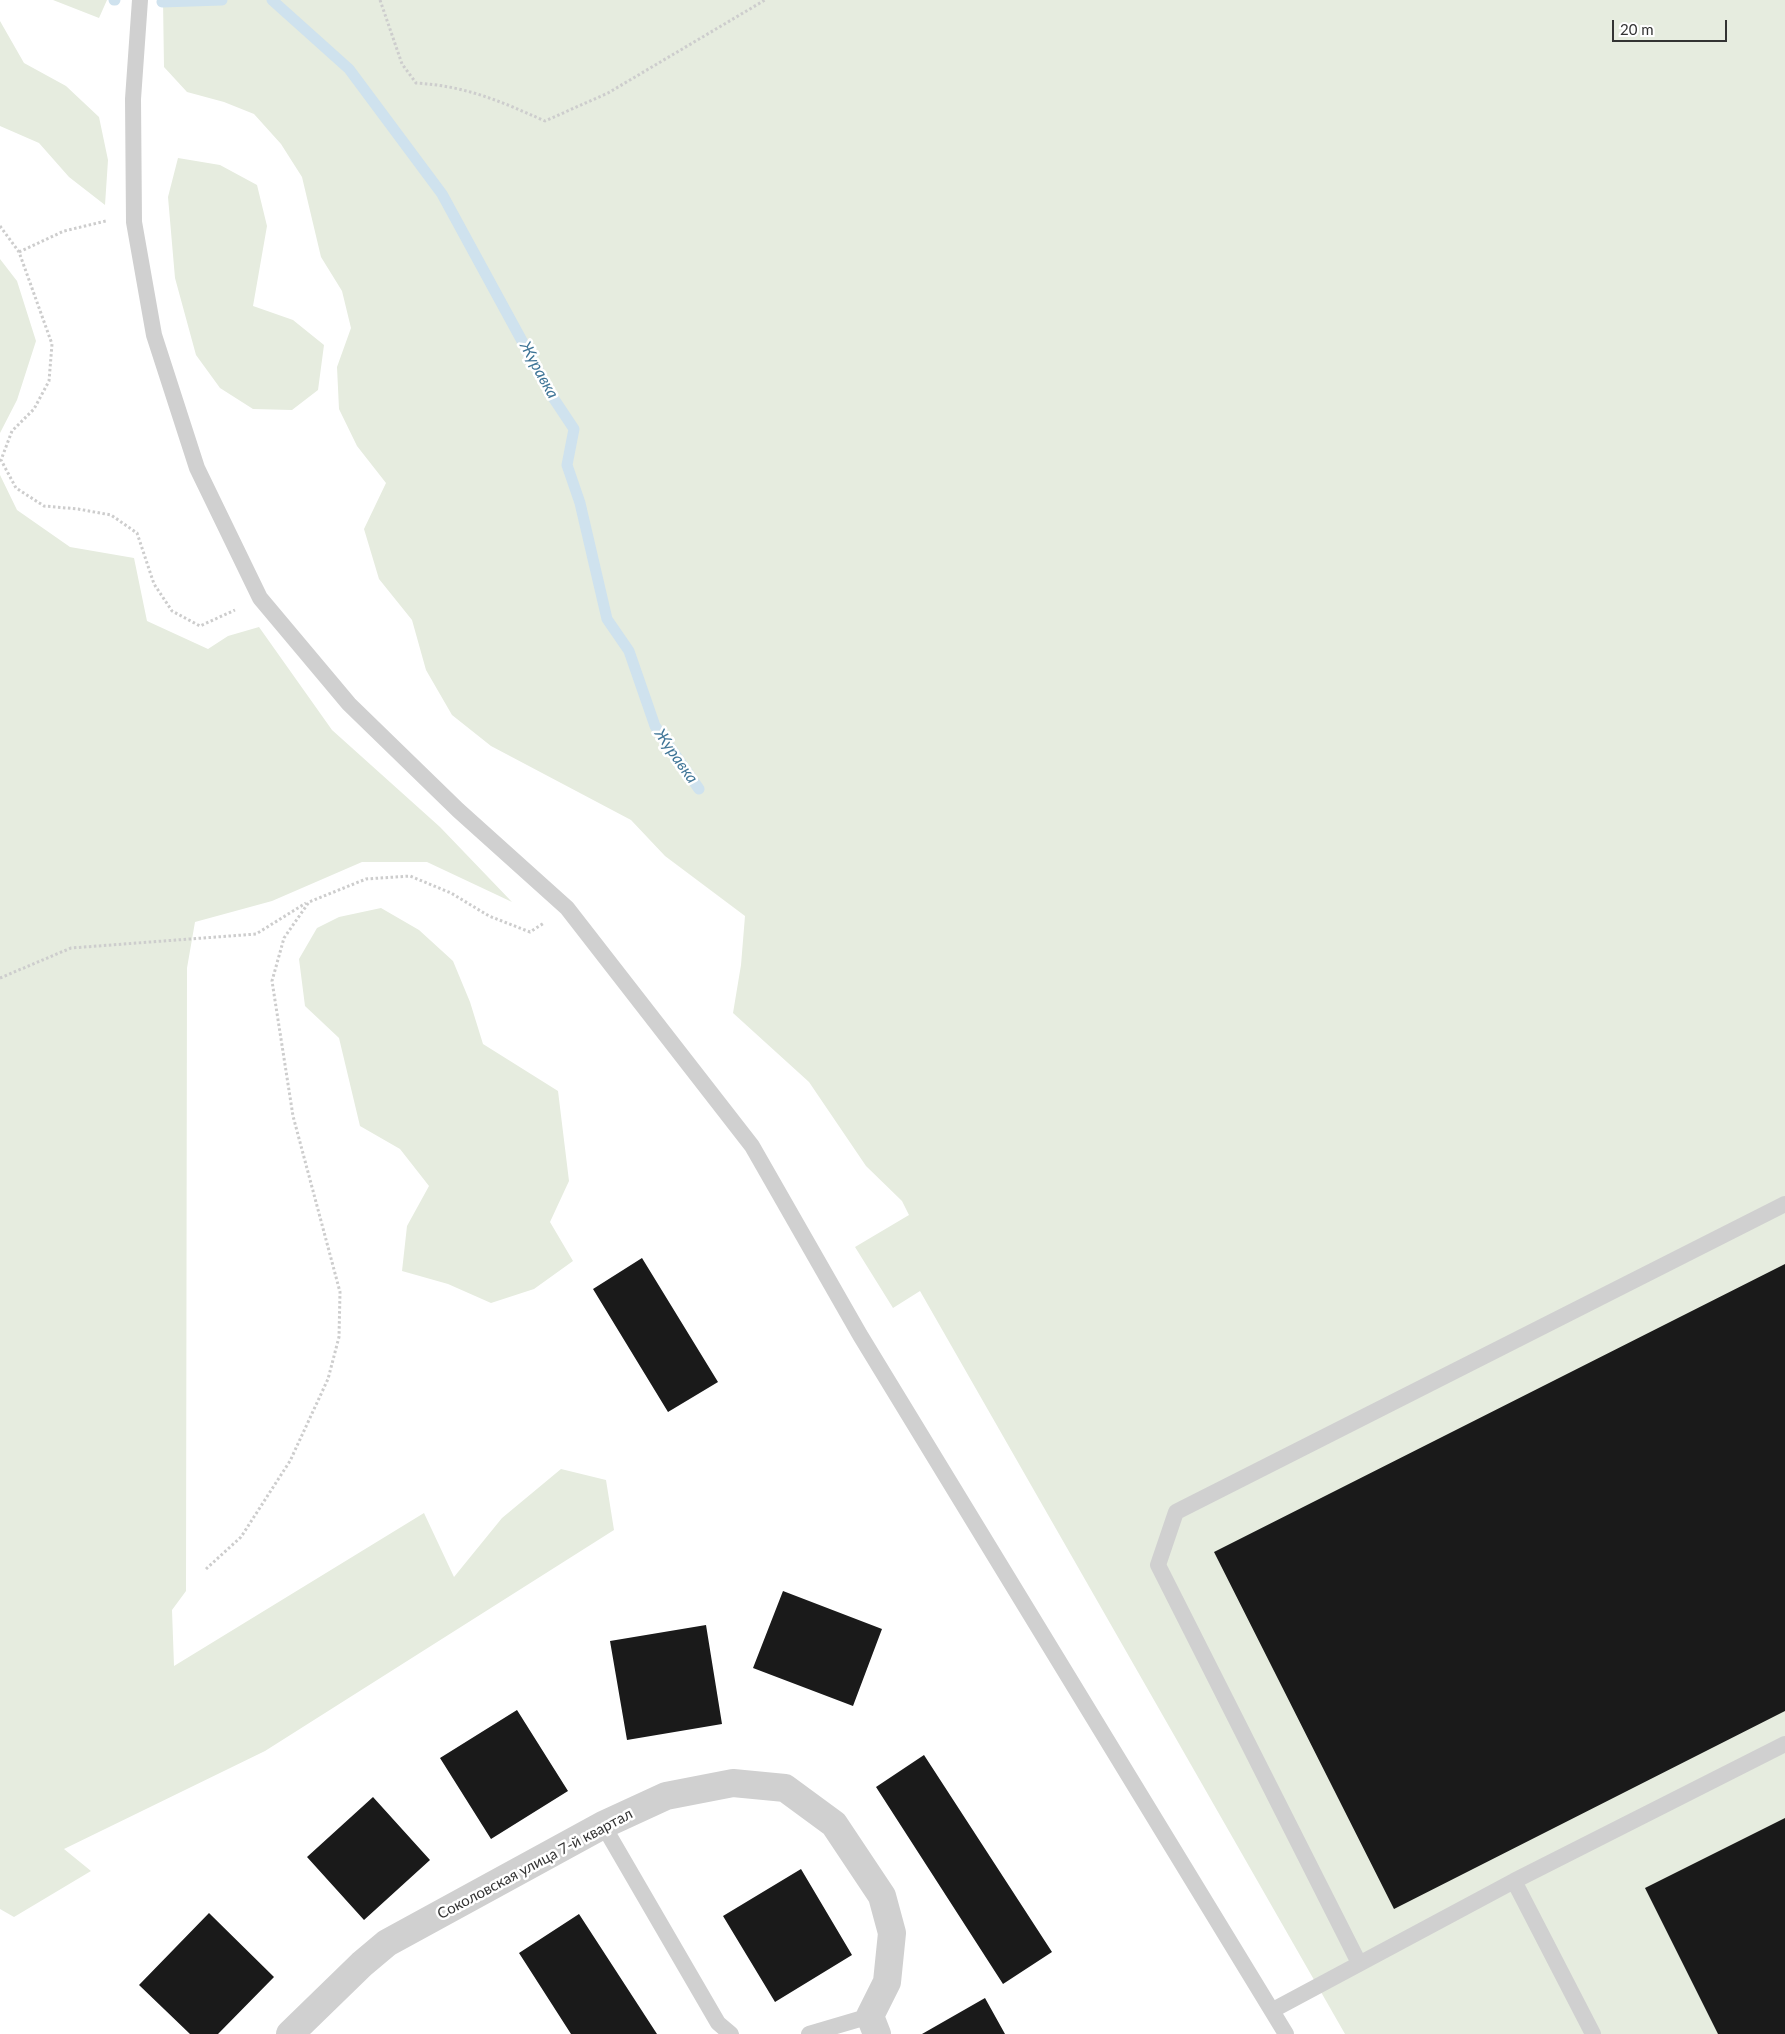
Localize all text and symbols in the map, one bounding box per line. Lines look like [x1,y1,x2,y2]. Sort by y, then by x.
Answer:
scale bar [1615,10,1730,42]
text: 20 m [1620,20,1654,38]
water label: Журавка [516,338,562,402]
water label: Журавка [650,725,702,787]
street label: Соколовская улица 7-й квартал [434,1805,636,1923]

